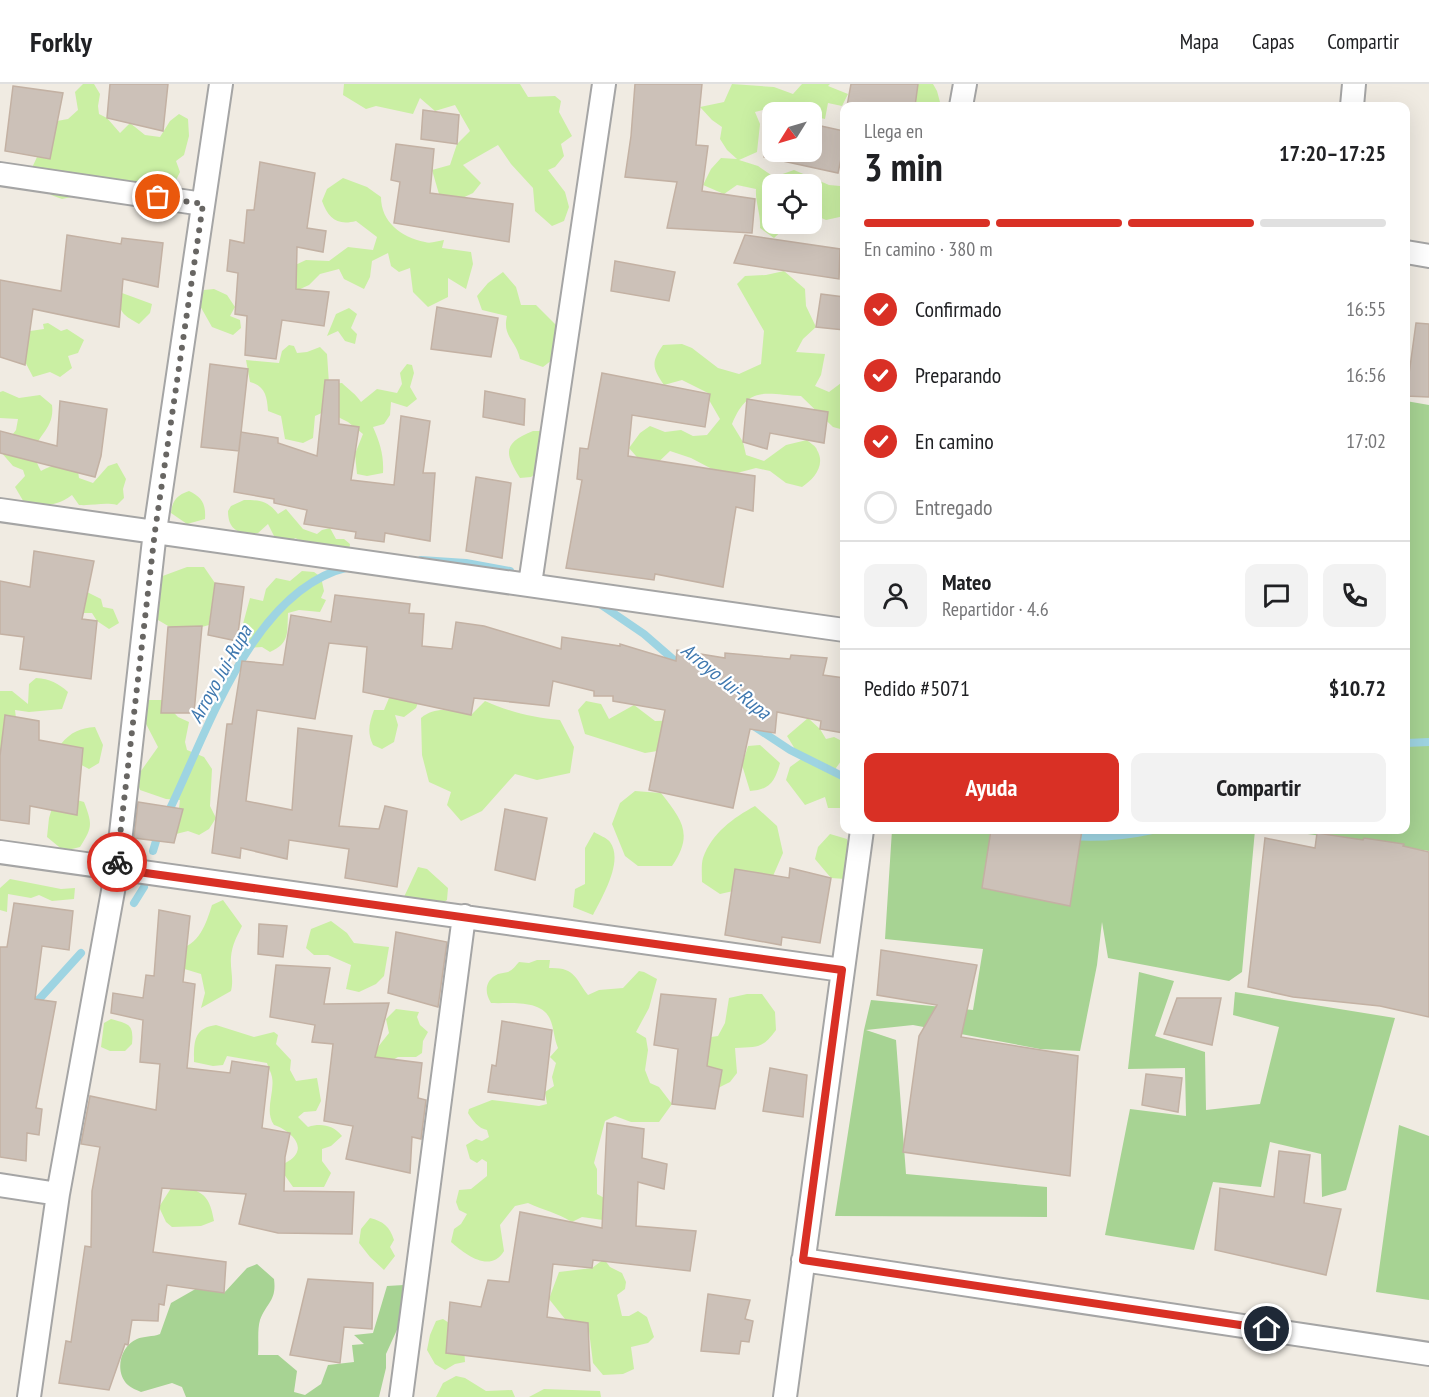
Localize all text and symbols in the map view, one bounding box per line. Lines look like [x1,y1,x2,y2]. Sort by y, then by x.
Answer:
text: Forkly [30,23,92,60]
text: Mapa [1180,28,1219,55]
text: Capas [1252,28,1294,55]
text: Compartir [1327,28,1399,55]
north arrow [762,102,822,162]
map controls [762,102,822,234]
text: Llega en [864,118,923,144]
text: 17:20–17:25 [1279,139,1386,167]
text: 3 min [864,141,943,192]
pin [132,171,183,222]
button: locate [762,174,822,234]
icon: bag [141,180,174,213]
text: En camino · 380 m [864,236,993,262]
icon: check [864,293,897,326]
text: Confirmado [915,295,1001,323]
text: 16:55 [1346,296,1386,322]
icon: check [864,359,897,392]
text: Preparando [915,361,1001,389]
text: 16:56 [1346,362,1386,388]
icon: check [864,425,897,458]
text: En camino [915,427,994,455]
text: 17:02 [1346,428,1386,454]
text: Entregado [915,493,992,521]
button: person [864,564,927,627]
button: chat [1245,564,1308,627]
button: phone [1323,564,1386,627]
text: Mateo [942,568,991,596]
text: Repartidor · 4.6 [942,596,1049,622]
water label: Arroyo Jui-Rupa [182,620,258,727]
water label: Arroyo Jui-Rupa [676,637,777,726]
text: Pedido #5071 [864,674,970,702]
text: $10.72 [1329,674,1386,702]
button: Ayuda [864,753,1119,822]
button: Compartir [1131,753,1386,822]
courier [87,832,147,892]
icon: bike [101,846,134,879]
pin [1241,1303,1292,1354]
icon: home [1250,1312,1283,1345]

